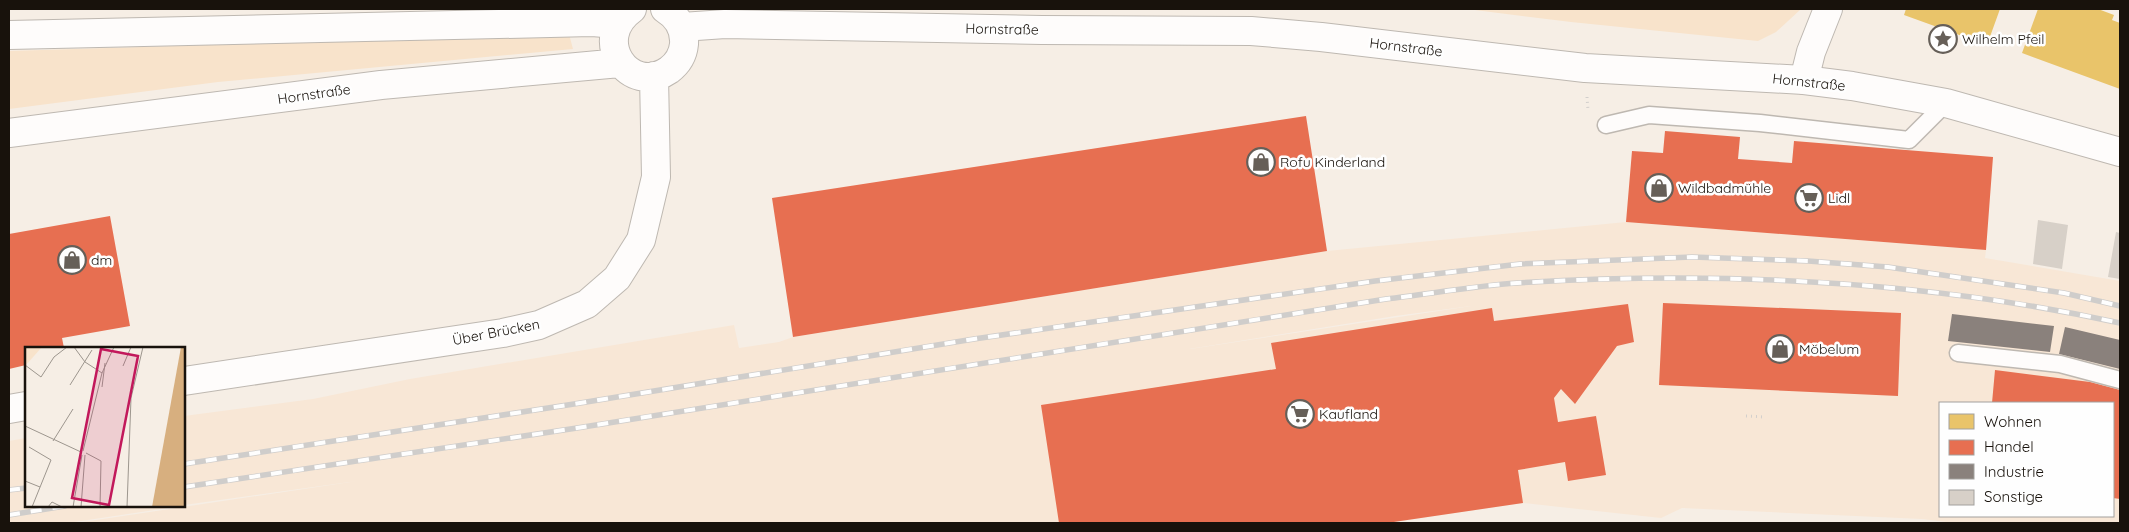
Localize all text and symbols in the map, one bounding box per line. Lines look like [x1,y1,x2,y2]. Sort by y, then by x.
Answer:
street label: Hornstraße [965,19,1039,39]
place icon: Wilhelm Pfeil [1928,24,1958,54]
place label: Wilhelm Pfeil [1962,30,2045,48]
street label: Hornstraße [1368,34,1444,60]
street label: Hornstraße [1772,69,1847,95]
street label: Hornstraße [276,80,352,108]
shop icon: Rofu Kinderland [1246,147,1276,177]
place label: Rofu Kinderland [1280,153,1385,171]
shop icon: Wildbadmühle [1644,173,1674,203]
place label: Wildbadmühle [1678,179,1771,197]
supermarket icon: Lidl [1794,183,1824,213]
place label: Lidl [1828,189,1850,207]
shop icon: dm [57,245,87,275]
place label: dm [91,251,112,269]
street label: Über Brücken [451,315,541,349]
shop icon: Möbelum [1765,334,1795,364]
place label: Möbelum [1799,340,1859,358]
inset map [25,347,185,507]
supermarket icon: Kaufland [1285,399,1315,429]
legend [1939,402,2114,517]
place label: Kaufland [1319,405,1378,423]
text: Wohnen [1984,412,2042,431]
text: Handel [1984,437,2034,456]
text: Industrie [1984,462,2044,481]
text: Sonstige [1984,487,2043,506]

